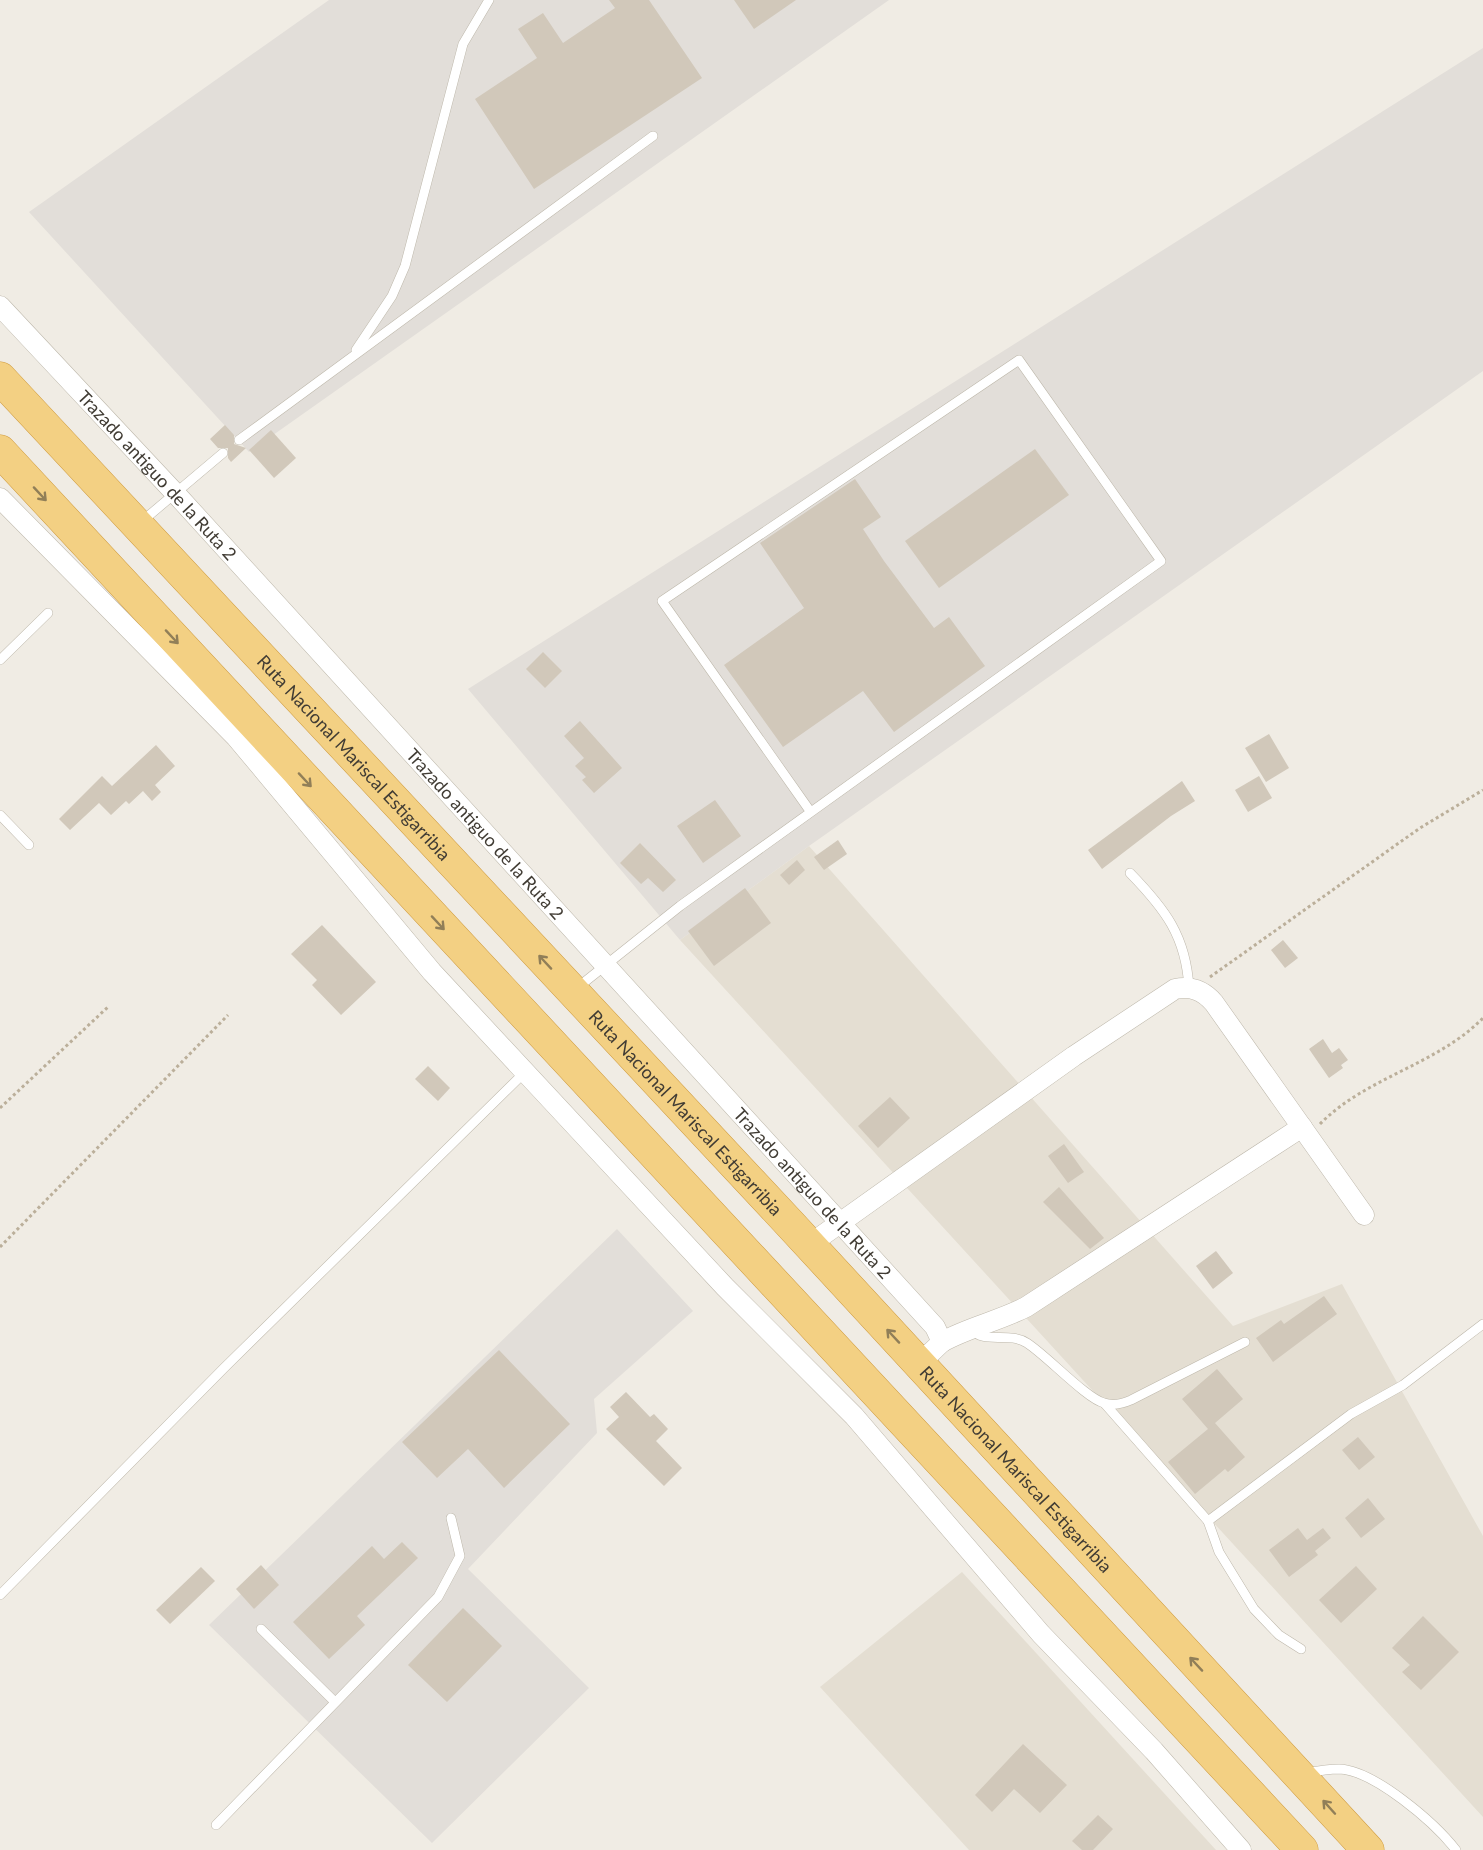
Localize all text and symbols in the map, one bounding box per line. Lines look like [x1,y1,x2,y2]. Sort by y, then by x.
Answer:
street label: Trazado antiguo de la Ruta 2 [73,385,242,565]
one-way arrow [33,486,47,501]
one-way arrow [165,629,179,644]
street label: Ruta Nacional Mariscal Estigarribia [253,650,456,865]
street label: Trazado antiguo de la Ruta 2 [402,744,569,924]
one-way arrow [298,772,312,787]
one-way arrow [430,915,445,930]
one-way arrow [539,955,553,970]
street label: Ruta Nacional Mariscal Estigarribia [585,1005,787,1220]
street label: Trazado antiguo de la Ruta 2 [729,1103,896,1283]
one-way arrow [886,1328,900,1343]
street label: Ruta Nacional Mariscal Estigarribia [915,1361,1117,1577]
one-way arrow [1189,1656,1204,1671]
one-way arrow [1322,1800,1336,1815]

